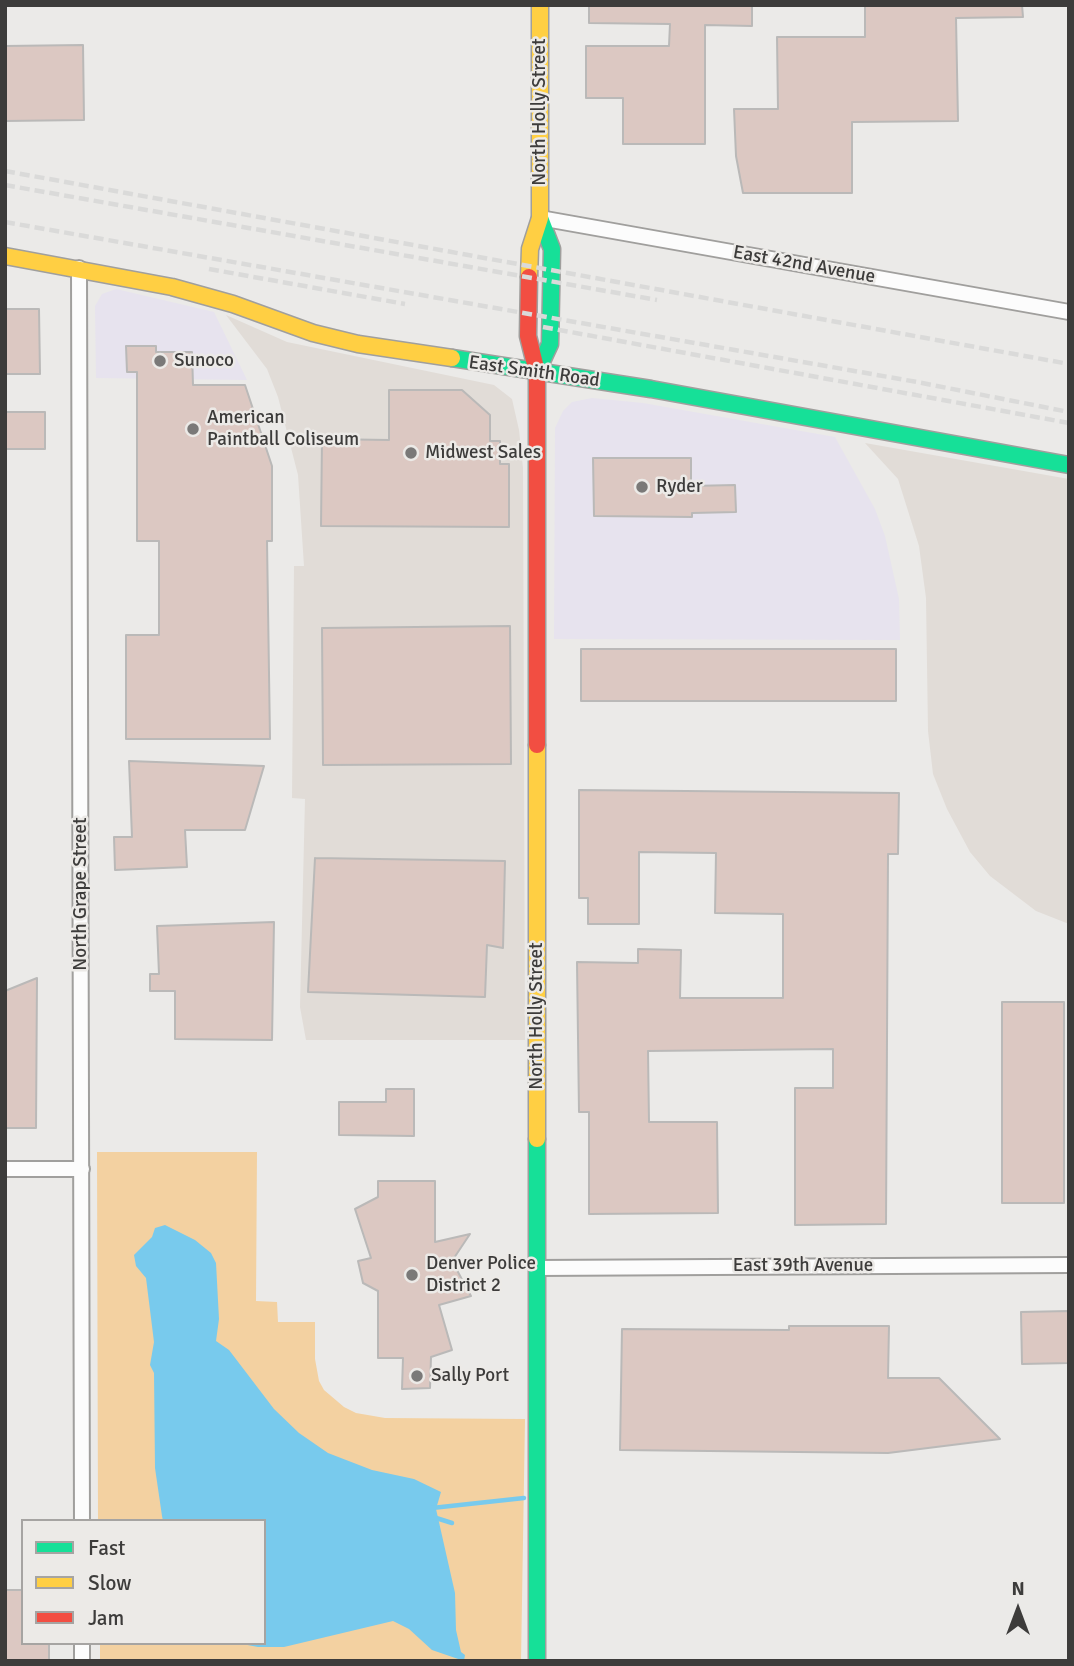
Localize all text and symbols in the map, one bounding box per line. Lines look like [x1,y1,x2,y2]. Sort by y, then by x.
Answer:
street label: North Holly Street [529,38,551,186]
street label: East 42nd Avenue [731,241,877,289]
place label: Sunoco [174,350,234,372]
street label: East Smith Road [467,352,601,392]
marker: Sunoco [152,353,168,369]
place label: American Paintball Coliseum [207,407,359,451]
marker: American Paintball Coliseum [185,421,201,437]
place label: Midwest Sales [425,442,541,464]
marker: Midwest Sales [403,445,419,461]
place label: Ryder [656,476,703,498]
marker: Ryder [634,479,650,495]
street label: North Grape Street [70,817,92,971]
street label: North Holly Street [526,942,548,1090]
place label: Denver Police District 2 [426,1253,536,1297]
street label: East 39th Avenue [733,1255,873,1277]
marker: Denver Police District 2 [404,1267,420,1283]
place label: Sally Port [431,1365,509,1387]
marker: Sally Port [409,1368,425,1384]
legend [21,1519,266,1645]
text: Fast [88,1535,125,1561]
text: Slow [88,1570,132,1596]
north arrow [983,1575,1053,1645]
text: N [1011,1577,1025,1601]
text: Jam [88,1605,124,1631]

